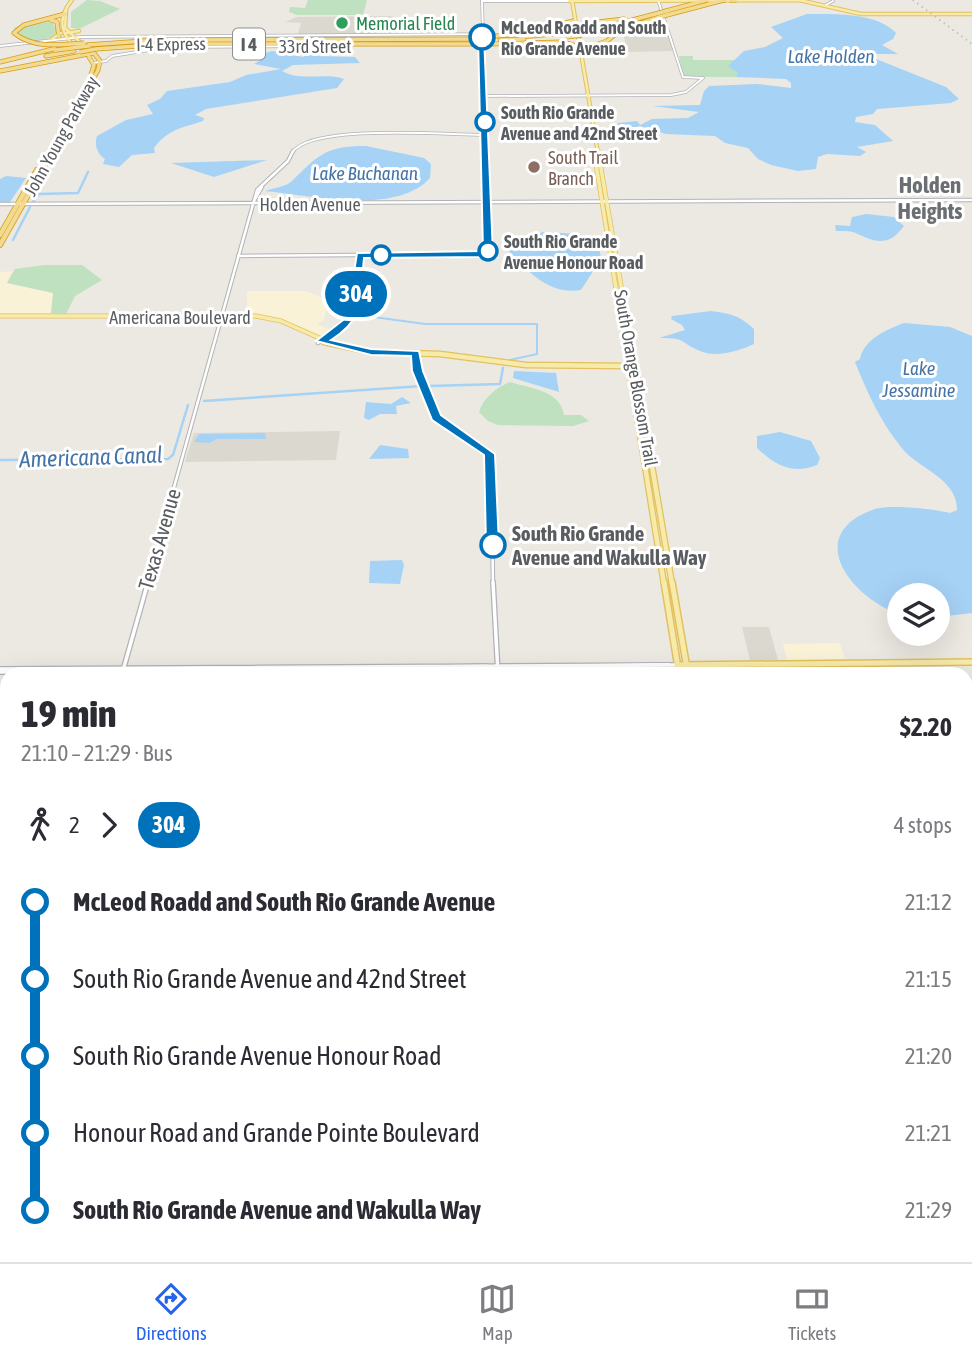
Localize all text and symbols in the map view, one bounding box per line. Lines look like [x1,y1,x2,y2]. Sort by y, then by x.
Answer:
place label: Memorial Field [356,13,455,34]
marker: Memorial Field [334,15,350,31]
place label: McLeod Roadd and South Rio Grande Avenue [501,17,667,59]
marker: McLeod Roadd and South Rio Grande Avenue [469,24,495,50]
road number: I 4 [233,28,265,60]
street label: I-4 Express [136,33,206,55]
street label: 33rd Street [279,36,351,57]
water label: Lake Holden [788,45,874,67]
street label: John Young Parkway [19,72,103,200]
place label: South Rio Grande Avenue and 42nd Street [500,102,658,144]
marker: South Rio Grande Avenue and 42nd Street [475,112,495,132]
place label: South Trail Branch [548,147,618,189]
marker: South Trail Branch [526,159,542,175]
water label: Lake Buchanan [312,162,418,184]
district label: Holden Heights [898,172,962,224]
street label: Holden Avenue [259,194,361,215]
place label: South Rio Grande Avenue Honour Road [503,231,643,273]
marker: South Rio Grande Avenue Honour Road [478,241,498,261]
unlabelled marker [371,245,391,265]
line badge: 304 [316,271,396,317]
text: 304 [339,280,373,307]
street label: South Orange Blossom Trail [610,288,662,468]
street label: Americana Boulevard [109,307,251,328]
water label: Lake Jessamine [882,357,955,401]
water label: Americana Canal [18,442,163,473]
street label: Texas Avenue [133,486,185,592]
place label: South Rio Grande Avenue and Wakulla Way [511,521,707,569]
marker: South Rio Grande Avenue and Wakulla Way [480,532,506,558]
map controls [887,583,950,646]
button: layers [887,583,950,646]
text: 19 min [21,692,116,735]
text: $2.20 [900,712,952,742]
text: 21:10 – 21:29 · Bus [21,740,173,766]
icon: walk [21,806,59,844]
icon: forward [90,806,128,844]
text: 304 [152,811,186,838]
text: 2 [69,812,80,838]
text: 4 stops [894,812,952,838]
text: McLeod Roadd and South Rio Grande Avenue [73,887,495,917]
text: 21:12 [905,889,952,915]
text: South Rio Grande Avenue and 42nd Street [73,964,467,994]
text: 21:15 [905,966,952,992]
text: South Rio Grande Avenue Honour Road [73,1041,442,1071]
text: 21:20 [905,1043,952,1069]
text: Honour Road and Grande Pointe Boulevard [73,1118,480,1148]
text: 21:21 [905,1120,952,1146]
text: South Rio Grande Avenue and Wakulla Way [73,1195,481,1225]
text: 21:29 [905,1197,952,1223]
tab: Directions [136,1280,207,1344]
tab: Map [478,1280,516,1344]
tab: Tickets [788,1280,836,1344]

